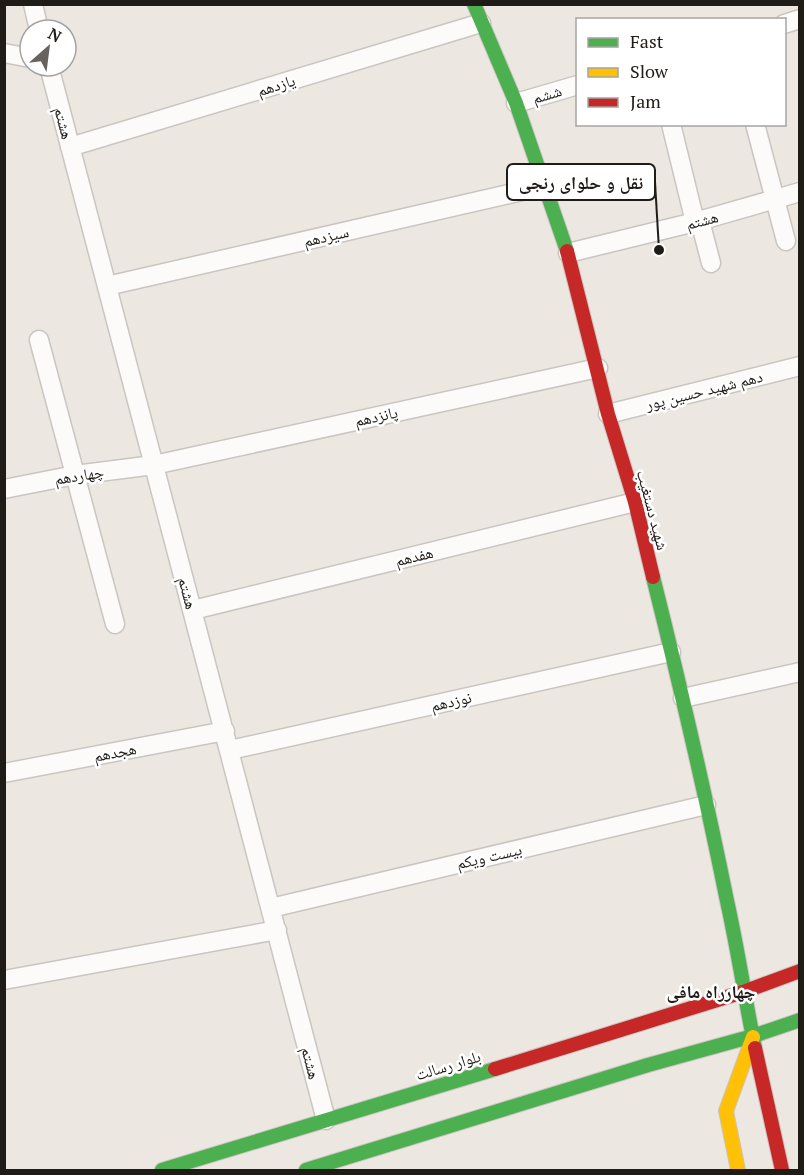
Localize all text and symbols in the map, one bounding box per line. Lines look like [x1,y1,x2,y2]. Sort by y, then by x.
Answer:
north arrow [18,18,78,78]
legend [576,18,786,126]
text: N [45,22,66,47]
text: Fast [630,29,664,53]
text: Slow [630,59,669,83]
street label: یازدهم [254,69,298,101]
street label: ششم [530,79,564,109]
text: Jam [630,89,661,113]
street label: هشتم [49,104,79,142]
callout: نقل و حلوای رنجی [507,164,655,200]
text: نقل و حلوای رنجی [519,170,643,194]
street label: هشتم [683,205,721,235]
street label: سیزدهم [301,220,351,252]
street label: دهم شهید حسین پور [642,365,765,415]
street label: پانزدهم [352,401,400,431]
street label: چهاردهم [53,460,105,490]
street label: شهید دستغیب [632,467,674,553]
street label: هفدهم [393,541,435,571]
street label: هشتم [173,574,203,612]
street label: نوزدهم [428,686,474,716]
street label: هجدهم [92,737,138,767]
street label: بیست ویکم [454,838,524,874]
district label: چهارراه مافی [666,979,756,1003]
street label: هشتم [296,1044,326,1082]
street label: بلوار رسالت [413,1045,483,1085]

